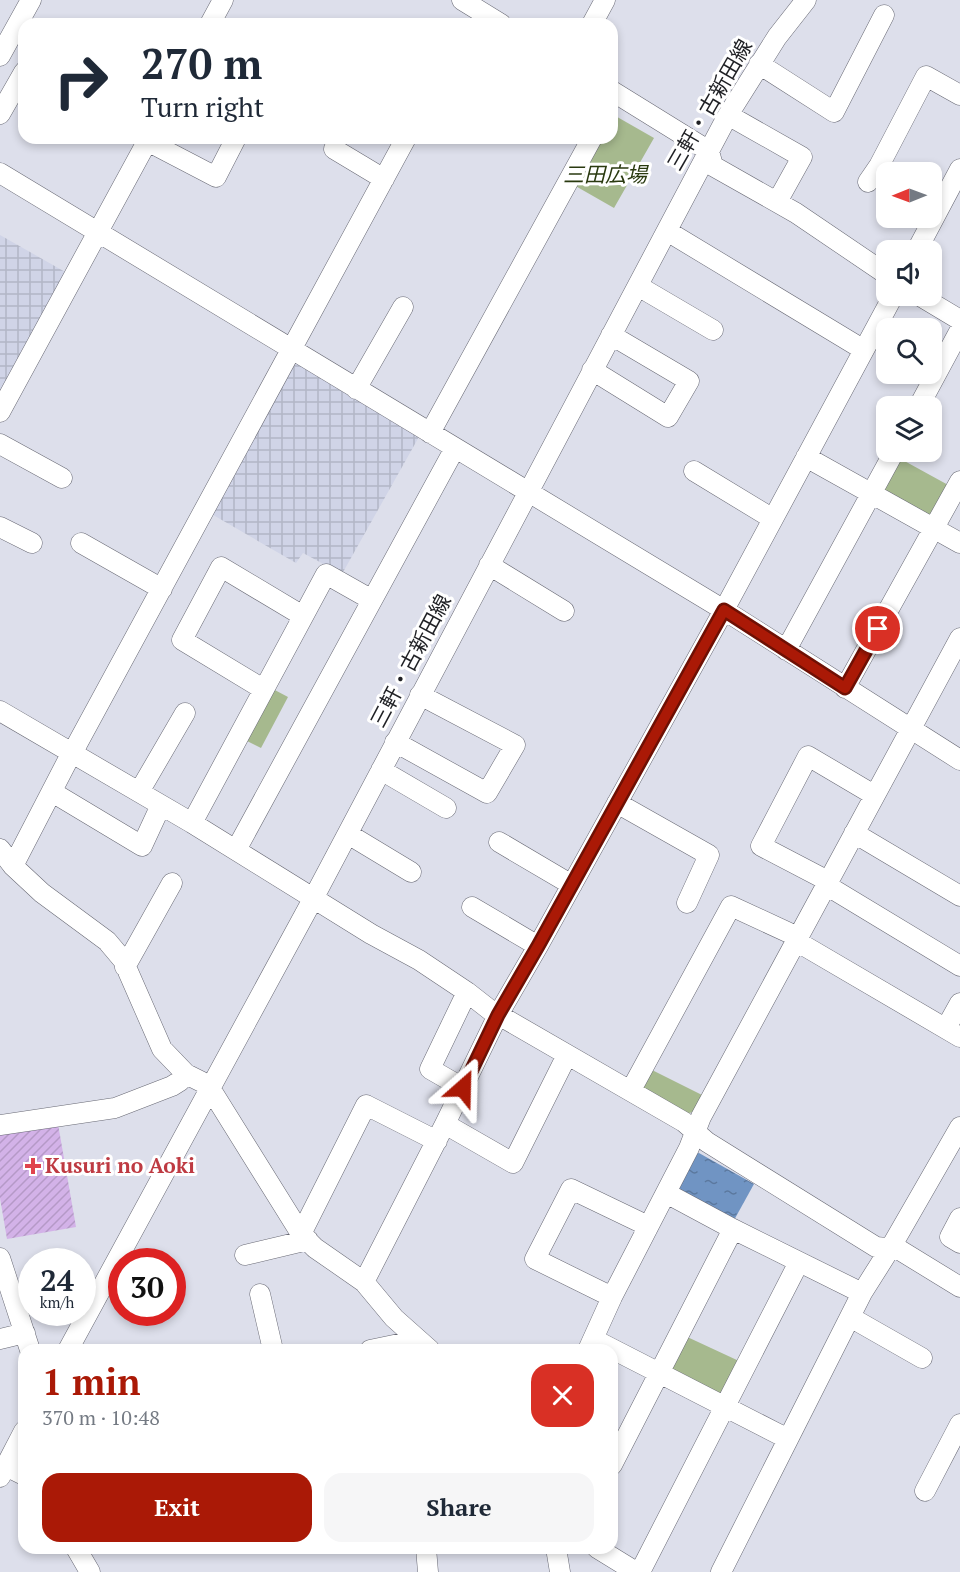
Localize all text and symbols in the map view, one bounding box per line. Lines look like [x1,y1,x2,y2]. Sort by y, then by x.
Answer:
street label: 三軒・古新田線 [660,34,758,175]
text: 270 m [141,35,262,91]
icon: right [42,42,120,120]
text: Turn right [141,89,264,125]
park label: 三田広場 [563,160,649,188]
north arrow [876,162,942,228]
map controls [876,162,942,462]
button: sound [876,240,942,306]
button: search [876,318,942,384]
button: layers [876,396,942,462]
street label: 三軒・古新田線 [363,589,457,732]
pin [852,603,903,654]
icon: arrive [861,612,894,645]
position arrow [431,1056,495,1120]
place label: Kusuri no Aoki [45,1151,195,1179]
marker: Kusuri no Aoki [26,1159,40,1173]
speed limit sign: 30 [108,1248,186,1326]
text: 24 [40,1260,74,1300]
text: km/h [40,1292,74,1312]
text: 1 min [42,1358,140,1405]
button: close [531,1364,594,1427]
text: 370 m · 10:48 [42,1404,160,1431]
button: Exit [42,1473,312,1542]
button: Share [324,1473,594,1542]

